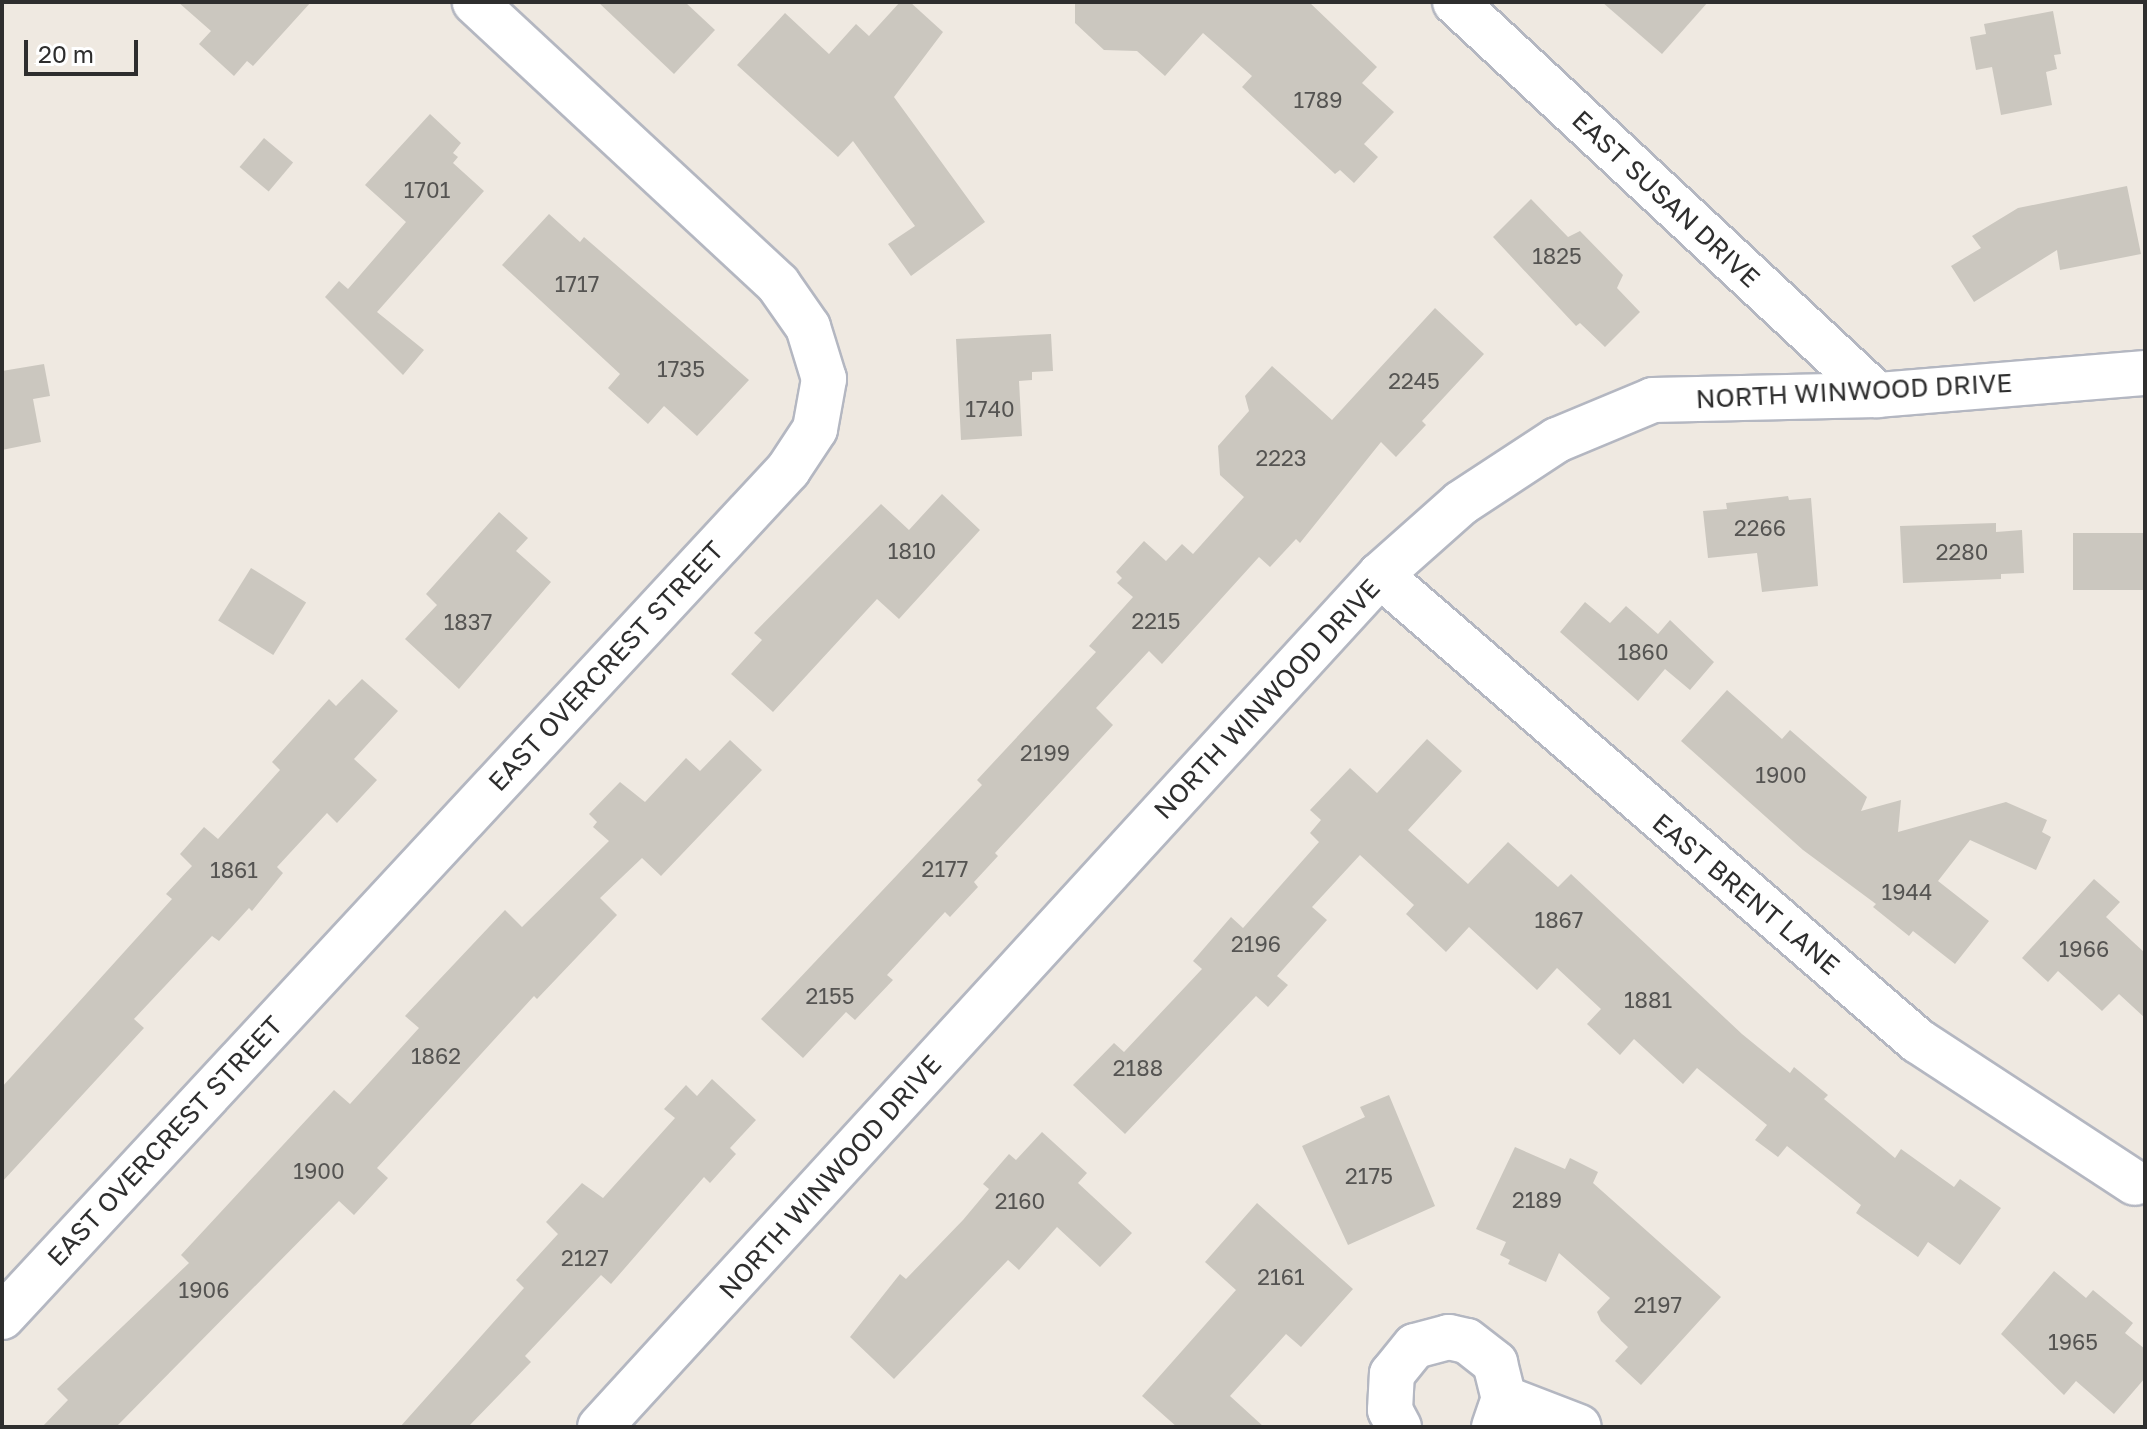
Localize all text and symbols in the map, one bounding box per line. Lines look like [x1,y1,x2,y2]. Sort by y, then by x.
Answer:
scale bar [28,24,142,74]
text: 20 m [38,39,94,68]
house number: 1789 [1293,87,1343,113]
street label: EAST SUSAN DRIVE [1566,104,1766,294]
house number: 1701 [404,177,450,203]
house number: 1825 [1532,243,1582,269]
house number: 1717 [555,271,599,297]
house number: 1735 [657,356,705,382]
street label: NORTH WINWOOD DRIVE [1695,367,2013,415]
house number: 2245 [1388,368,1440,394]
house number: 1740 [965,396,1015,422]
house number: 2223 [1255,445,1307,471]
house number: 2266 [1734,515,1786,541]
street label: EAST OVERCREST STREET [482,535,730,797]
house number: 1810 [888,538,936,564]
house number: 2280 [1936,539,1988,565]
street label: NORTH WINWOOD DRIVE [1148,572,1386,826]
house number: 2215 [1132,608,1180,634]
house number: 1837 [444,609,492,635]
house number: 1860 [1617,639,1669,665]
house number: 2199 [1020,740,1070,766]
house number: 1900 [1755,762,1807,788]
street label: EAST BRENT LANE [1646,807,1846,981]
house number: 2177 [922,856,968,882]
house number: 1861 [210,857,258,883]
house number: 1944 [1882,879,1932,905]
house number: 1867 [1534,907,1584,933]
house number: 2196 [1231,931,1281,957]
house number: 1966 [2059,936,2109,962]
house number: 2155 [806,983,854,1009]
house number: 1881 [1624,987,1672,1013]
street label: EAST OVERCREST STREET [41,1010,289,1272]
house number: 1862 [411,1043,461,1069]
street label: NORTH WINWOOD DRIVE [712,1049,948,1305]
house number: 2188 [1113,1055,1163,1081]
house number: 1900 [293,1158,345,1184]
house number: 2175 [1345,1163,1393,1189]
house number: 2189 [1512,1187,1562,1213]
house number: 2160 [995,1188,1045,1214]
house number: 2127 [561,1245,609,1271]
house number: 2161 [1257,1264,1305,1290]
house number: 1906 [179,1277,229,1303]
house number: 2197 [1634,1292,1682,1318]
house number: 1965 [2048,1329,2098,1355]

